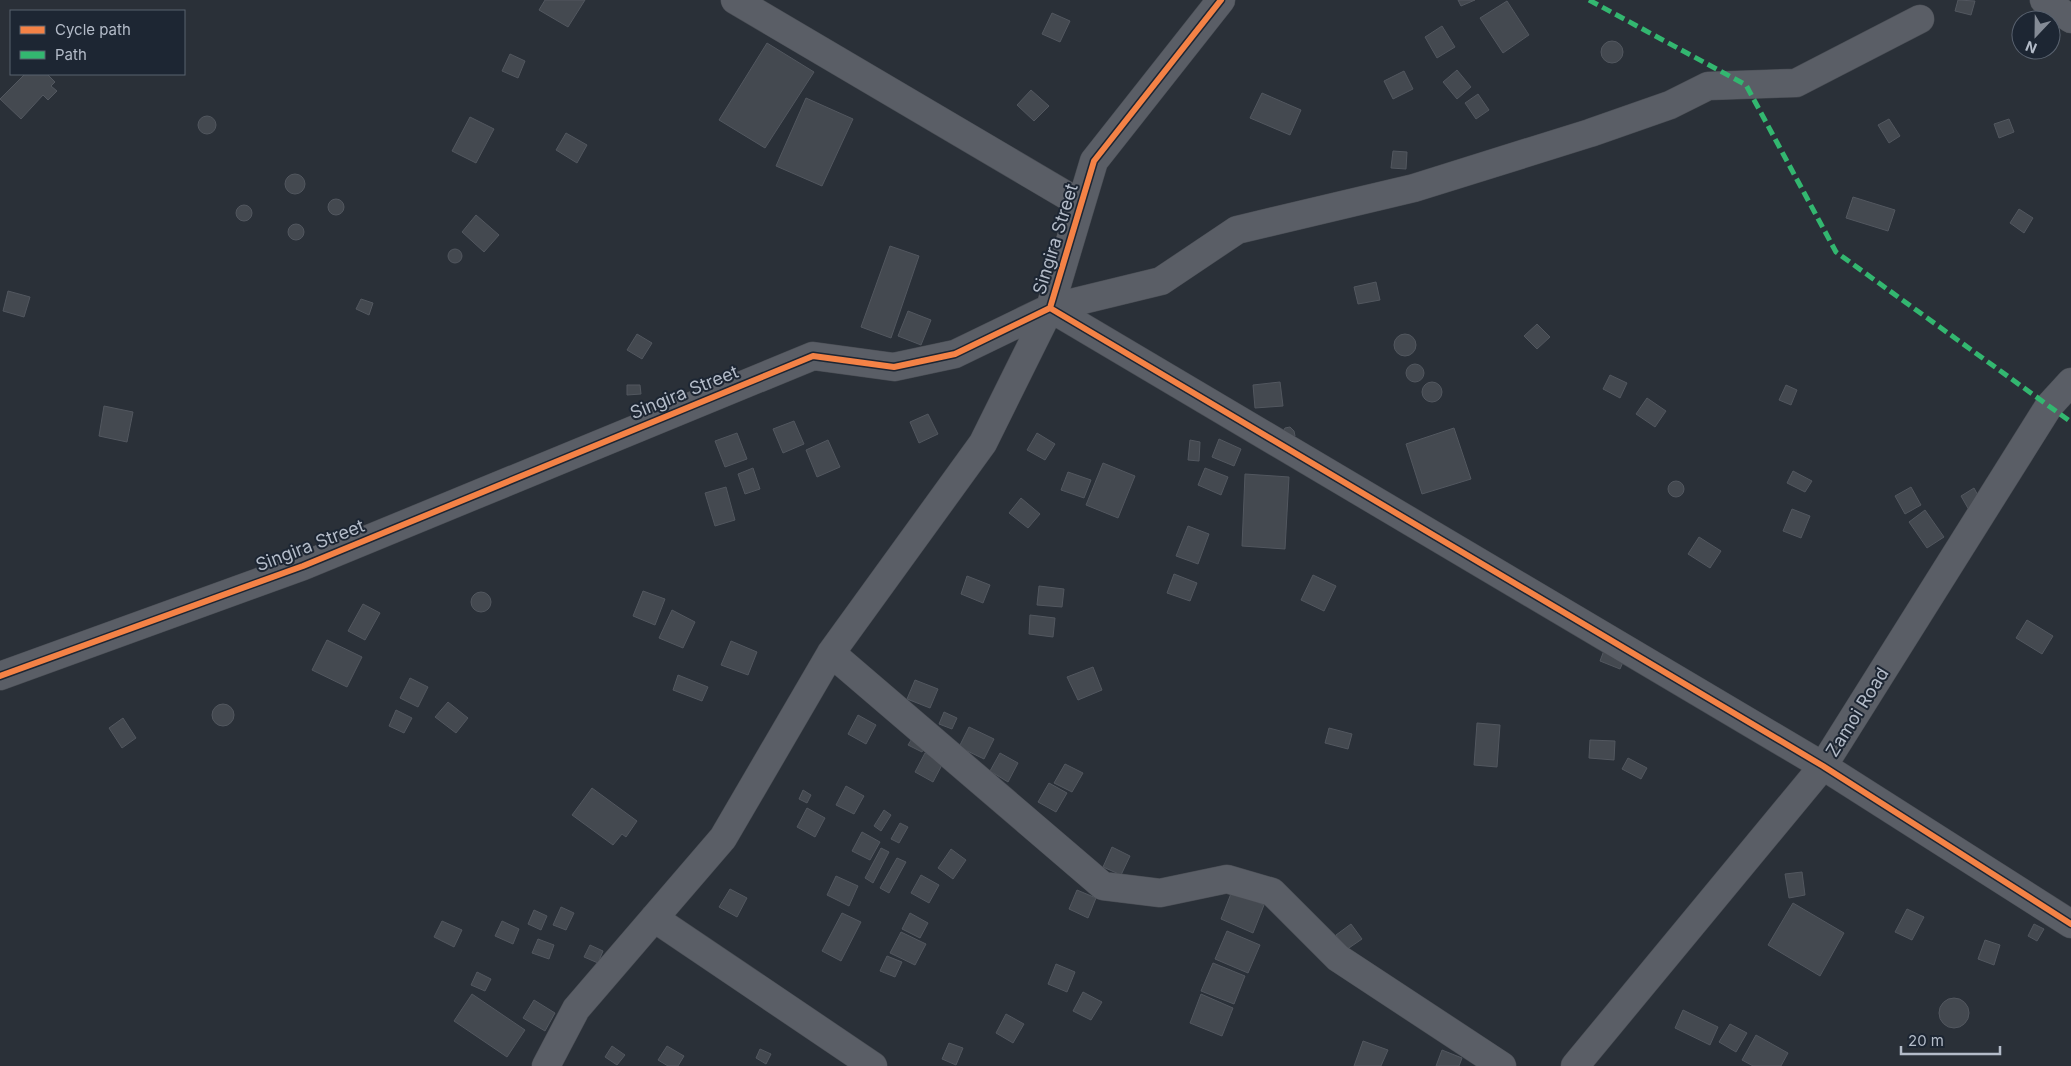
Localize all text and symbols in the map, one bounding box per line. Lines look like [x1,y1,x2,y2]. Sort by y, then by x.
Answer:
legend [10,10,185,75]
north arrow [2011,10,2061,60]
text: Cycle path [55,20,131,39]
text: N [2023,38,2039,57]
text: Path [55,45,87,64]
street label: Singira Street [1028,181,1082,297]
street label: Singira Street [627,361,741,423]
street label: Singira Street [253,515,367,575]
street label: Zamoi Road [1821,664,1893,760]
scale bar [1901,1024,2000,1056]
text: 20 m [1908,1031,1944,1050]

